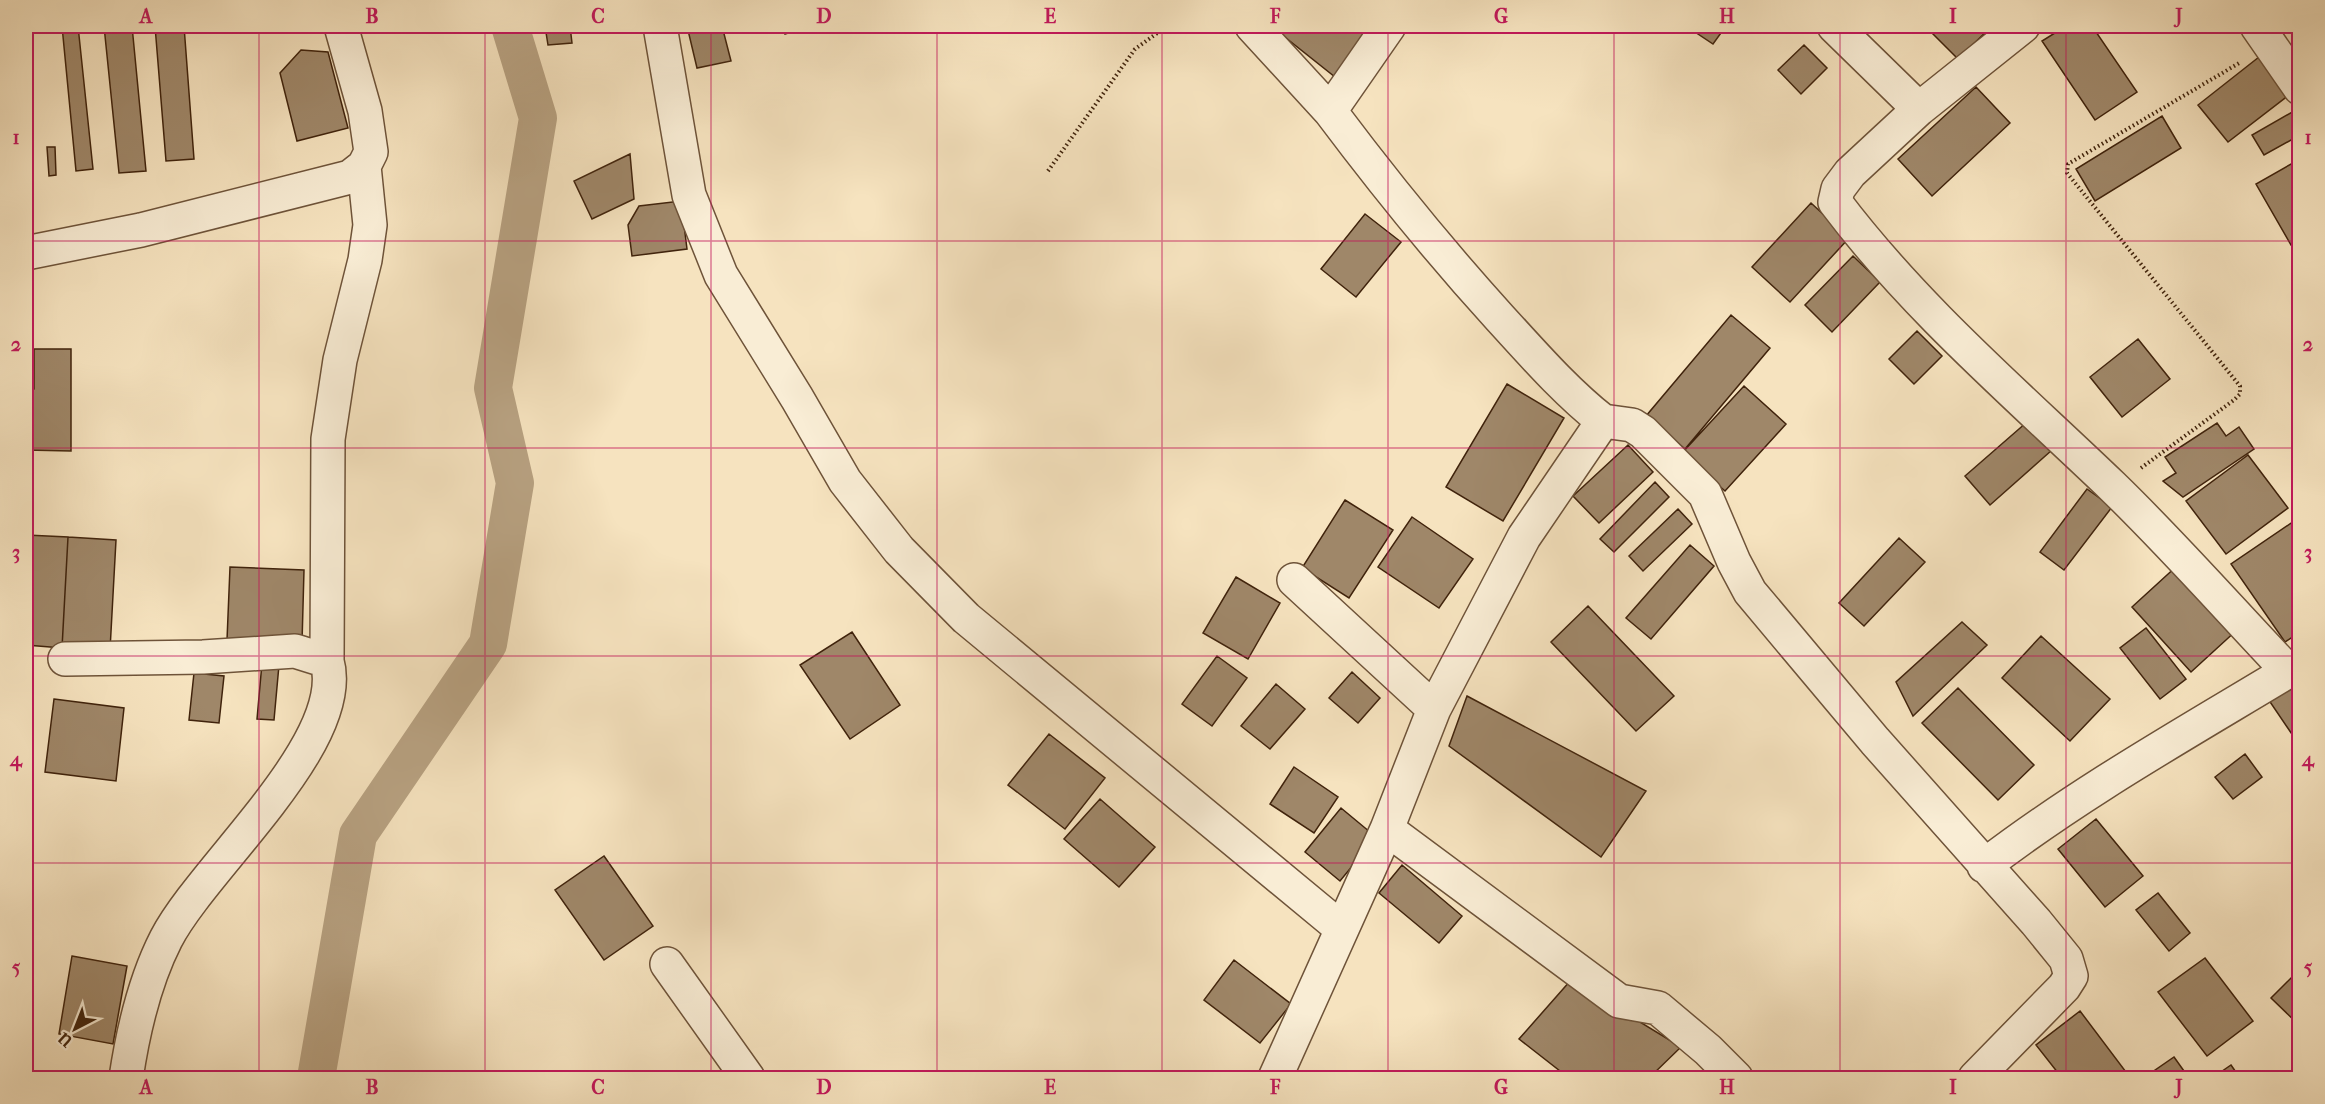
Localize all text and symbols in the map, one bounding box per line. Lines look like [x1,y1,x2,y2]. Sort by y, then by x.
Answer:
text: A [138,5,154,28]
text: B [365,5,379,28]
text: C [591,5,605,28]
text: D [816,5,832,28]
text: E [1044,5,1056,28]
text: F [1269,5,1281,28]
text: G [1494,5,1508,28]
text: H [1719,5,1735,28]
text: I [1949,5,1957,28]
text: J [2173,5,2183,28]
text: 1 [12,126,20,149]
text: 1 [2304,126,2312,149]
text: 2 [11,333,21,356]
text: 2 [2303,333,2313,356]
text: 3 [12,541,20,564]
text: 3 [2304,541,2312,564]
text: 4 [9,748,23,772]
text: 4 [2301,748,2315,772]
text: 5 [12,956,21,979]
text: 5 [2304,956,2313,979]
north arrow [45,999,105,1059]
text: U [54,1028,77,1052]
text: A [138,1076,154,1099]
text: B [365,1076,379,1099]
text: C [591,1076,605,1099]
text: D [816,1076,832,1099]
text: E [1044,1076,1056,1099]
text: F [1269,1076,1281,1099]
text: G [1494,1076,1508,1099]
text: H [1719,1076,1735,1099]
text: I [1949,1076,1957,1099]
text: J [2173,1076,2183,1099]

